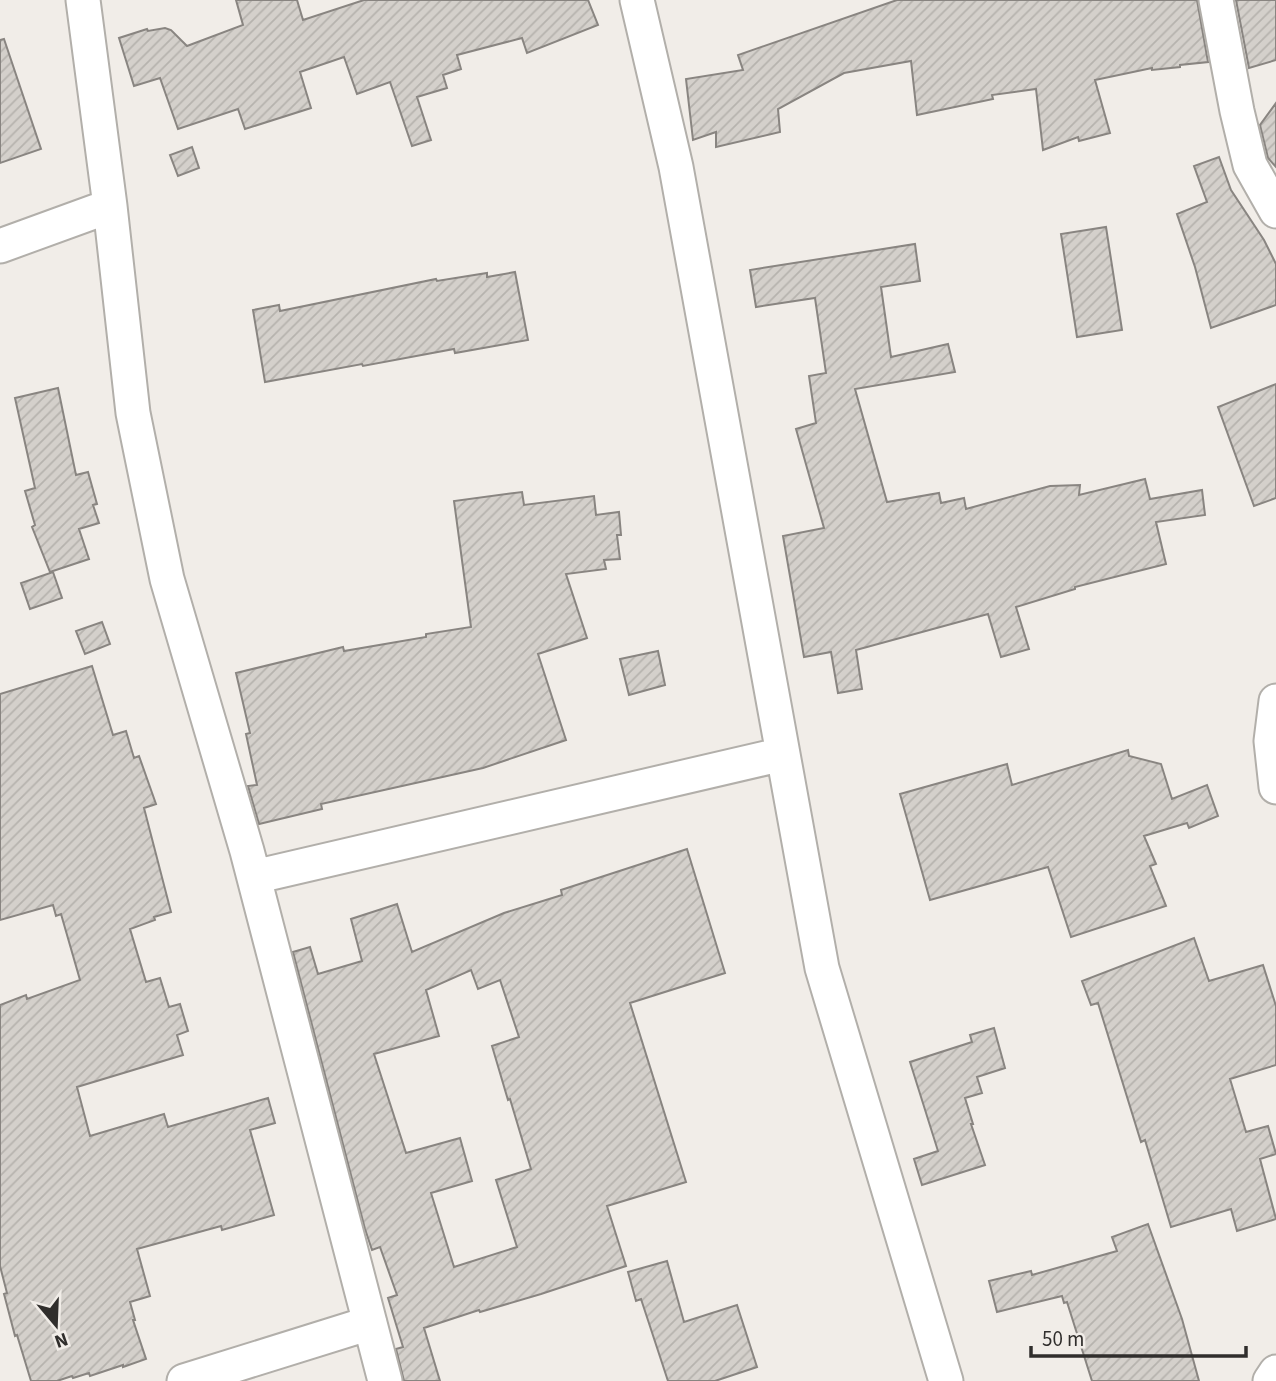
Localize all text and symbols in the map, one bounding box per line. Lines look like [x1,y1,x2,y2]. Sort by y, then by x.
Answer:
north arrow [21,1290,91,1360]
scale bar [1031,1314,1246,1358]
text: 50 m [1042,1324,1084,1354]
text: N [51,1325,71,1354]

